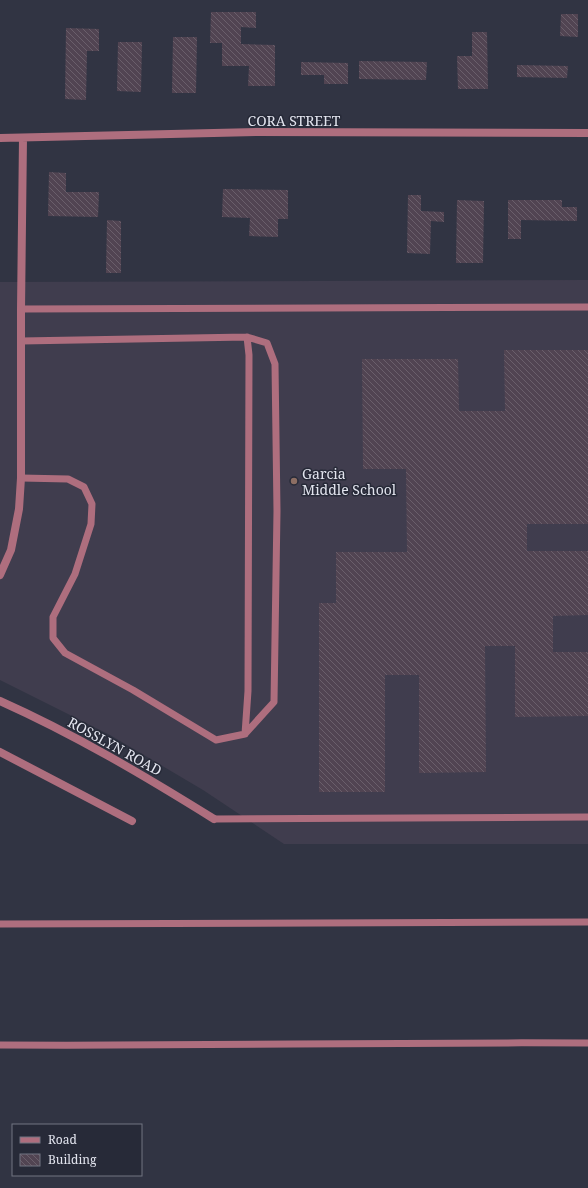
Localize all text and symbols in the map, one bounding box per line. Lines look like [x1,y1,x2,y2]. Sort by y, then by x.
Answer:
street label: CORA STREET [248,111,341,130]
place label: Garcia Middle School [302,464,397,499]
marker: Garcia Middle School [289,476,299,486]
street label: ROSSLYN ROAD [65,712,165,780]
legend [12,1124,142,1176]
text: Road [48,1131,78,1148]
text: Building [48,1151,97,1168]

